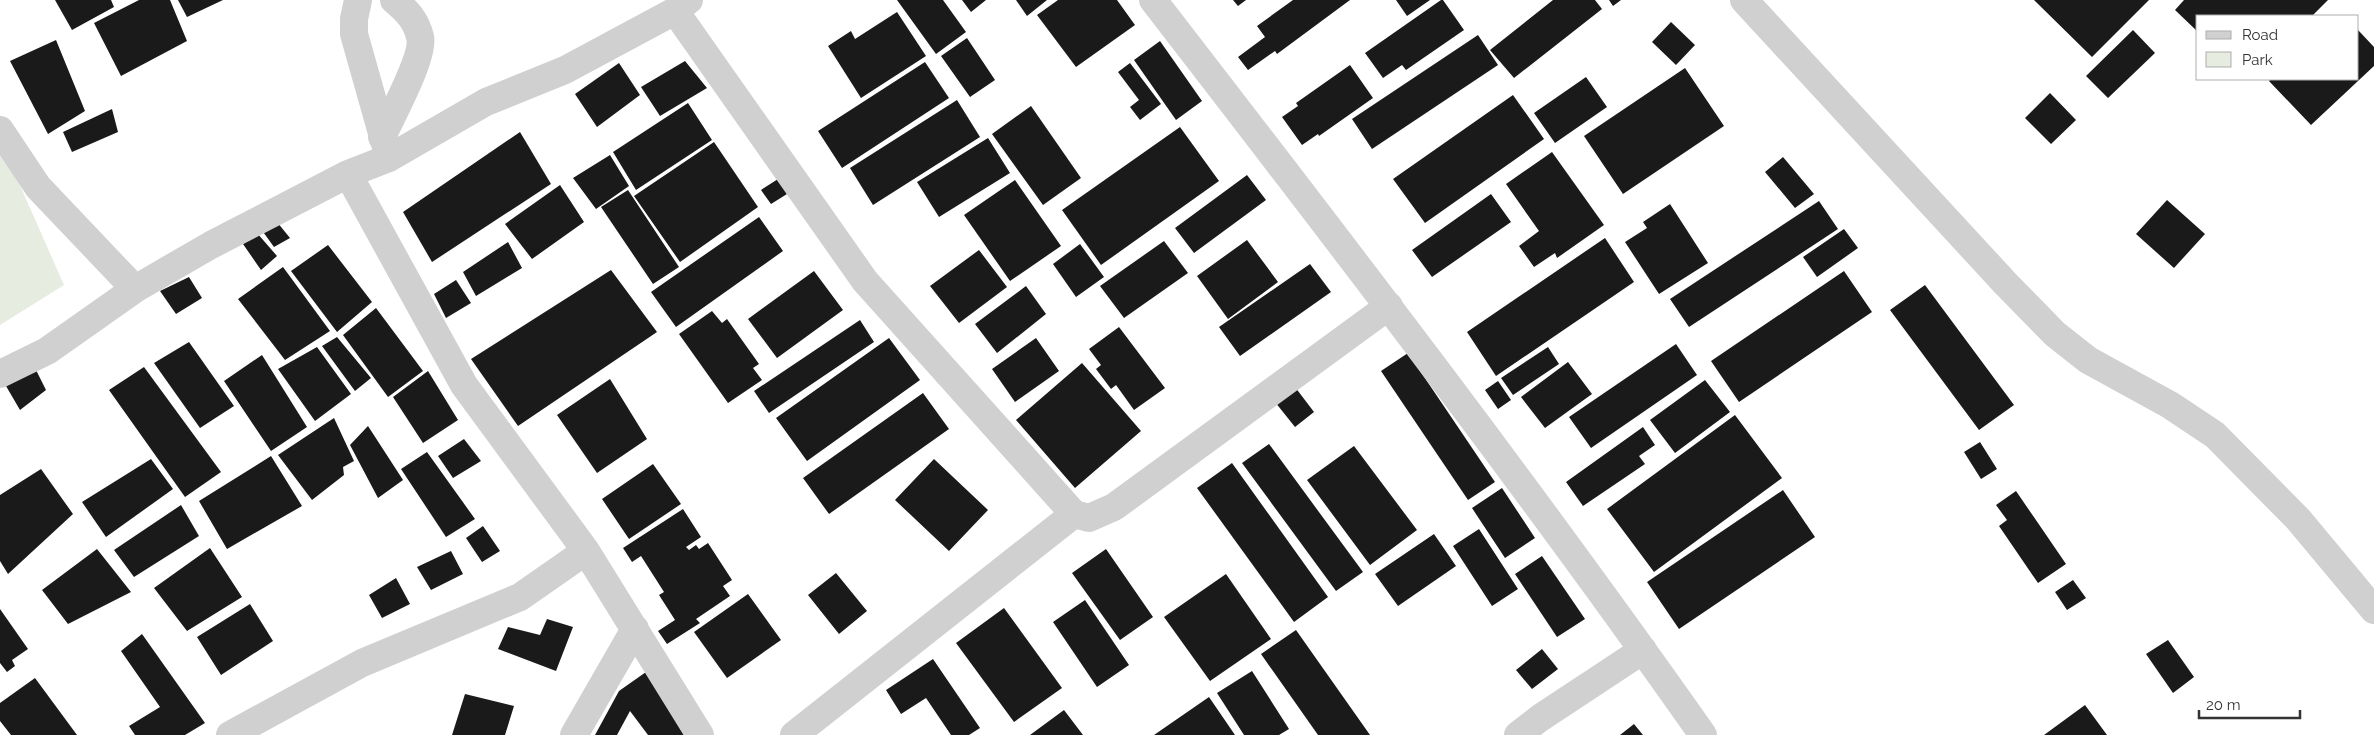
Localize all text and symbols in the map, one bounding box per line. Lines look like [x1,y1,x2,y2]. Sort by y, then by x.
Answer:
legend [2196,15,2359,80]
text: Road [2242,26,2278,44]
text: Park [2242,51,2273,69]
scale bar [2199,688,2300,720]
text: 20 m [2206,696,2241,714]

